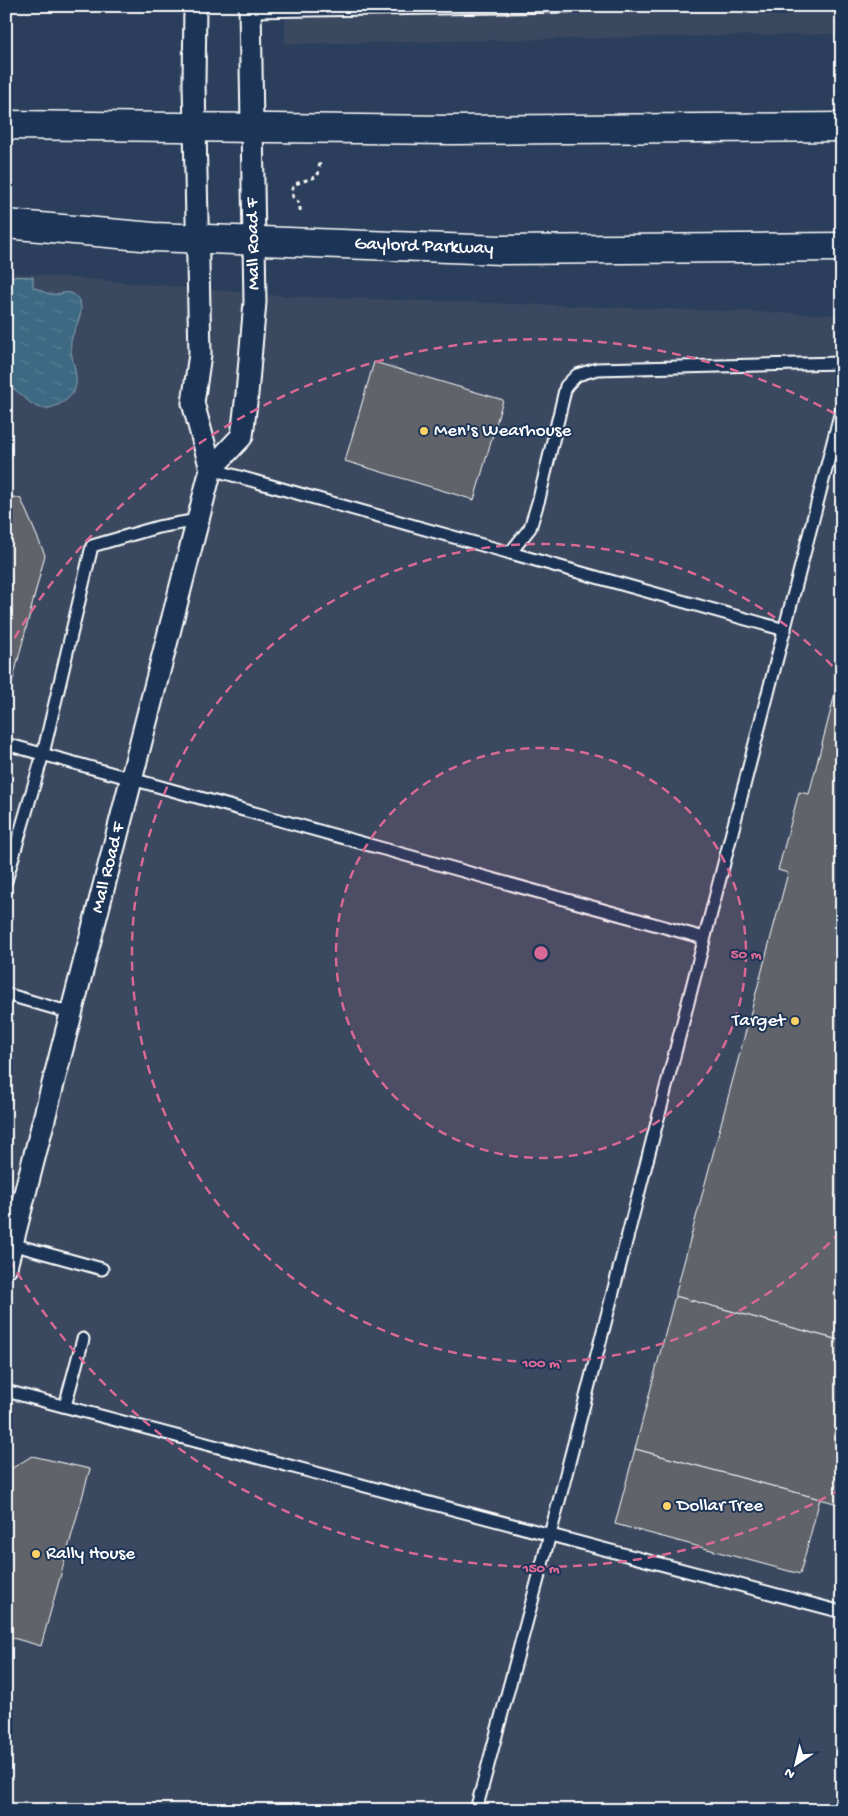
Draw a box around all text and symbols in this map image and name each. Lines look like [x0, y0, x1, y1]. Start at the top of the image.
street label: Mall Road F [242, 196, 266, 290]
street label: Gaylord Parkway [354, 233, 495, 261]
place label: Men's Wearhouse [434, 420, 572, 443]
marker: Men's Wearhouse [418, 425, 430, 437]
street label: Mall Road F [87, 819, 132, 916]
centre of rings [532, 944, 550, 962]
text: 50 m [731, 946, 762, 964]
place label: Target [731, 1010, 787, 1033]
marker: Target [789, 1015, 801, 1027]
text: 100 m [521, 1355, 560, 1373]
place label: Dollar Tree [675, 1495, 763, 1518]
marker: Dollar Tree [661, 1500, 673, 1512]
place label: Rally House [46, 1543, 135, 1566]
marker: Rally House [30, 1548, 42, 1560]
text: 150 m [522, 1560, 560, 1578]
north arrow [770, 1738, 820, 1788]
text: N [781, 1763, 799, 1782]

